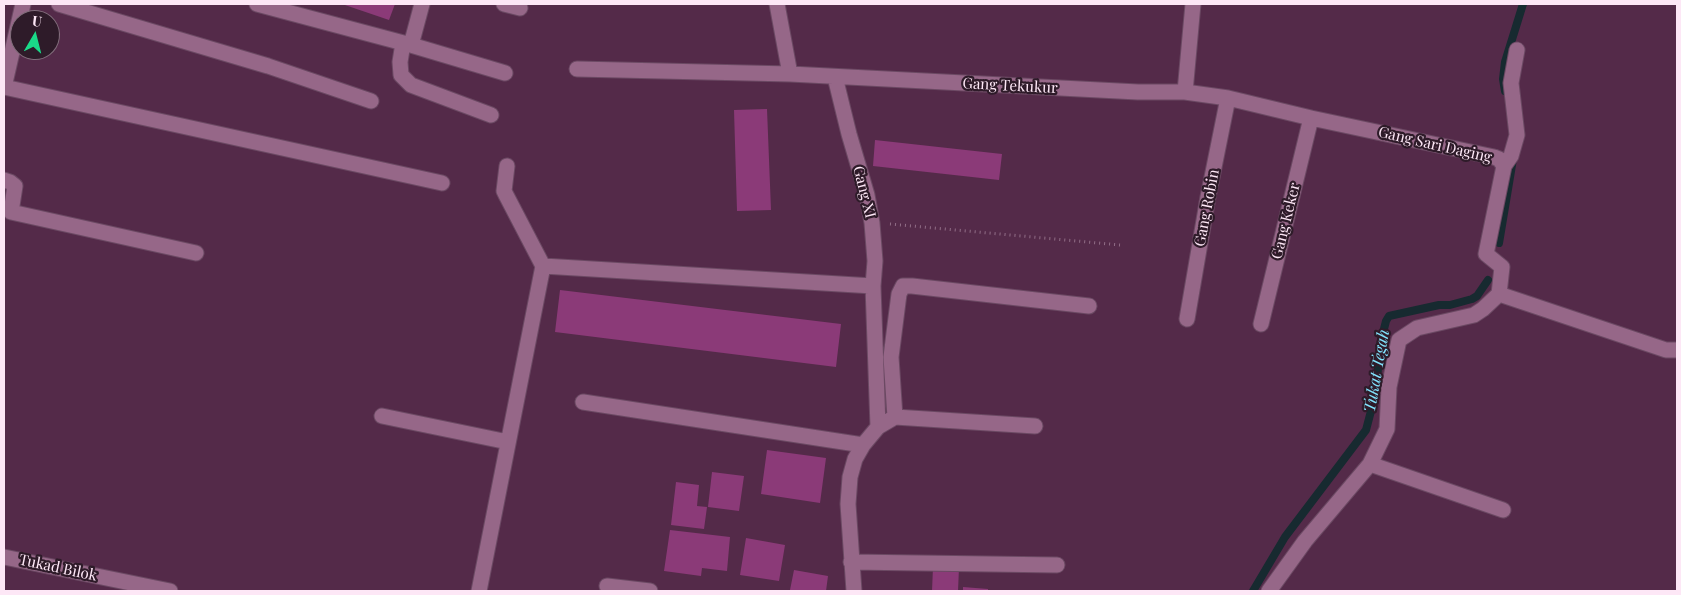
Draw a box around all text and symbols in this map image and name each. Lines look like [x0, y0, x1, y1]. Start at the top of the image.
north arrow [10, 10, 60, 60]
text: U [31, 11, 43, 31]
street label: Gang Tekukur [962, 75, 1058, 97]
street label: Gang Sari Daging [1376, 123, 1494, 167]
street label: Gang XI [849, 164, 879, 220]
street label: Gang Robin [1191, 168, 1223, 248]
street label: Gang Keker [1268, 181, 1304, 261]
water label: Tukat Tegah [1360, 328, 1394, 414]
street label: Tukad Bilok [17, 551, 99, 585]

